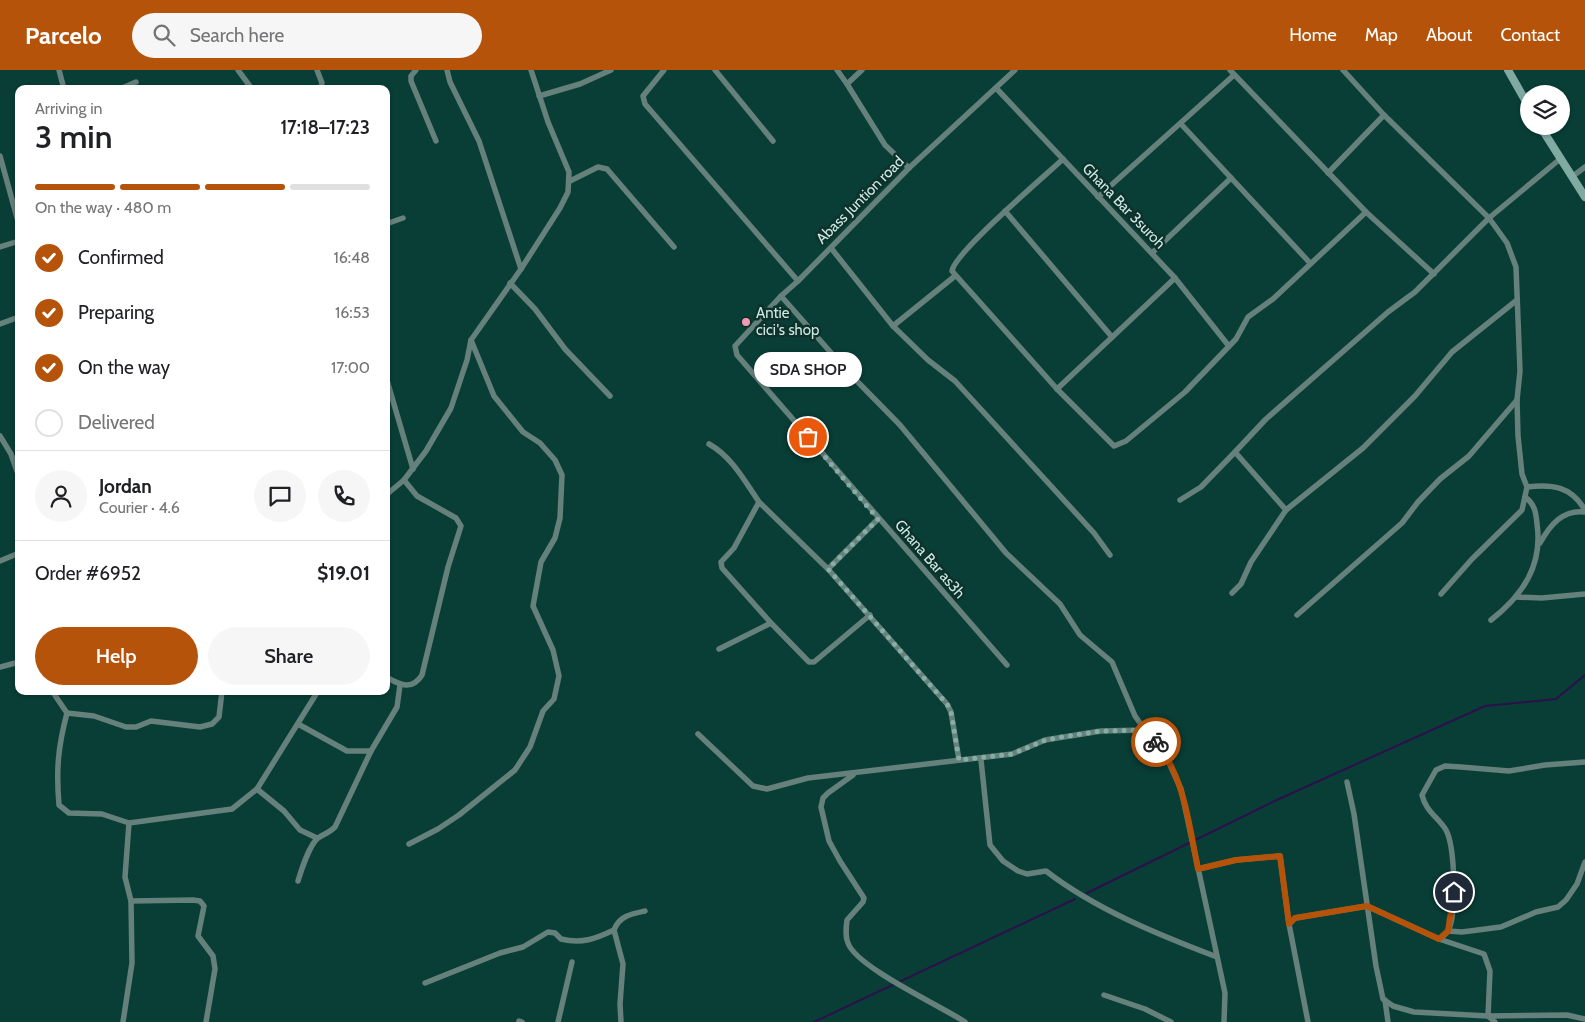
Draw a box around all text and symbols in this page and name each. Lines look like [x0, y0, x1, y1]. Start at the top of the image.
search box [132, 13, 482, 58]
text: Parcelo [25, 21, 102, 50]
icon: search [150, 21, 178, 49]
text: Search here [190, 24, 284, 47]
text: Home [1289, 24, 1337, 46]
text: Map [1365, 24, 1398, 46]
text: About [1426, 24, 1472, 46]
text: Contact [1500, 24, 1560, 46]
map controls [1520, 85, 1570, 135]
button: layers [1520, 85, 1570, 135]
text: Arriving in [35, 99, 102, 118]
text: 17:18–17:23 [280, 116, 370, 139]
text: 3 min [35, 117, 112, 156]
street label: Abass Juntion road [812, 152, 908, 248]
street label: Ghana Bar 3suroh [1079, 160, 1169, 252]
text: On the way · 480 m [35, 198, 171, 217]
icon: check [35, 244, 63, 272]
text: Confirmed [78, 246, 164, 269]
text: 16:48 [333, 248, 370, 267]
icon: check [35, 299, 63, 327]
text: Preparing [78, 301, 154, 324]
text: 16:53 [335, 303, 370, 322]
place label: Antie cici's shop [756, 304, 819, 339]
marker: Antie cici's shop [740, 316, 752, 328]
callout: SDA SHOP [754, 352, 862, 387]
icon: check [35, 354, 63, 382]
text: On the way [78, 356, 170, 379]
text: 17:00 [331, 358, 370, 377]
text: SDA SHOP [770, 360, 846, 379]
text: Delivered [78, 411, 155, 434]
pin [787, 416, 829, 458]
icon: bag [794, 423, 822, 451]
button: person [35, 470, 87, 522]
button: chat [254, 470, 306, 522]
button: phone [318, 470, 370, 522]
text: Jordan [99, 475, 152, 498]
text: Courier · 4.6 [99, 498, 180, 517]
street label: Ghana Bar as3h [891, 516, 969, 602]
text: Order #6952 [35, 562, 141, 585]
text: $19.01 [317, 562, 370, 585]
button: Help [35, 627, 198, 685]
button: Share [208, 627, 370, 685]
courier [1131, 717, 1181, 767]
icon: bike [1142, 728, 1170, 756]
pin [1433, 871, 1475, 913]
icon: home [1440, 878, 1468, 906]

